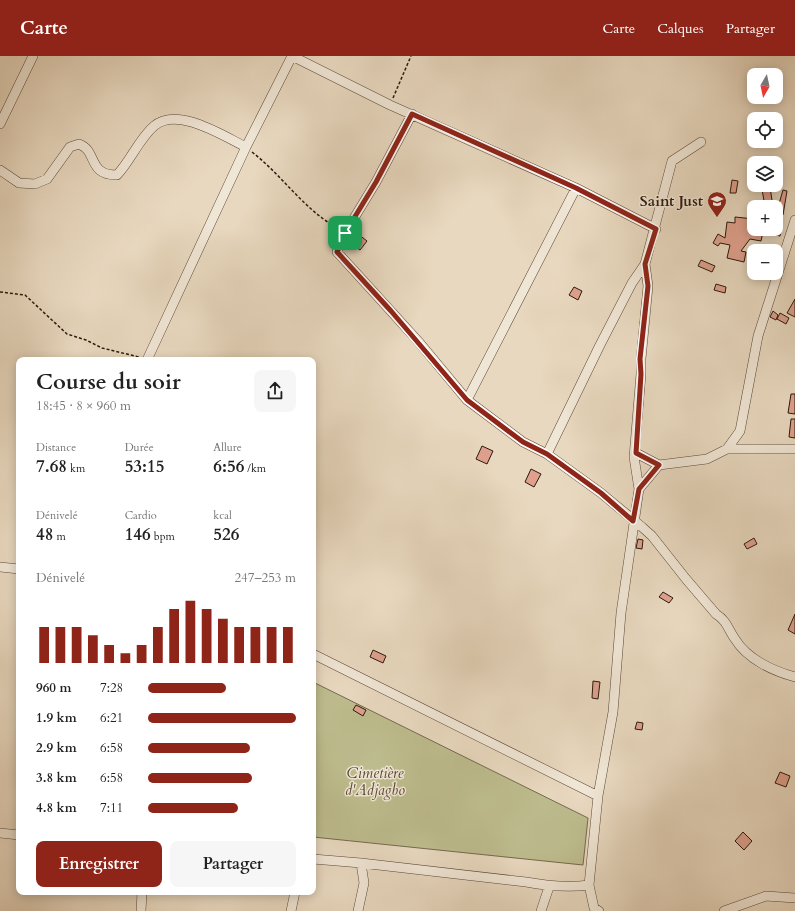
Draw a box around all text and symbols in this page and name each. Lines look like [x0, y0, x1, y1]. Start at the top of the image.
text: Carte [20, 15, 68, 41]
text: Carte [603, 19, 635, 38]
text: Calques [657, 19, 704, 38]
text: Partager [726, 19, 775, 38]
north arrow [747, 68, 783, 104]
map controls [747, 68, 783, 280]
button: locate [747, 112, 783, 148]
button: layers [747, 156, 783, 192]
school or university icon: Saint Just [706, 190, 728, 218]
place label: Saint Just [640, 191, 704, 211]
button: + [747, 200, 783, 236]
pin [328, 216, 362, 250]
icon: arrive [334, 222, 356, 244]
button: − [747, 244, 783, 280]
text: Course du soir [36, 367, 181, 397]
button: share [254, 370, 296, 412]
text: 18:45 · 8 × 960 m [36, 397, 131, 415]
text: Distance [36, 440, 76, 455]
text: Durée [125, 440, 154, 455]
text: Allure [213, 440, 242, 455]
text: 7.68 [36, 455, 67, 478]
text: 53:15 [125, 455, 164, 478]
text: 6:56 [213, 455, 244, 478]
text: km [67, 461, 85, 476]
text: /km [244, 461, 266, 476]
text: Dénivelé [36, 508, 78, 523]
text: Cardio [125, 508, 157, 523]
text: kcal [213, 508, 232, 523]
text: 48 [36, 523, 53, 546]
text: 146 [125, 523, 151, 546]
text: 526 [213, 523, 239, 546]
text: m [53, 529, 66, 544]
text: bpm [151, 529, 175, 544]
text: Dénivelé [36, 569, 85, 587]
text: 247–253 m [234, 569, 296, 587]
text: 960 m [36, 679, 71, 697]
text: 7:28 [100, 679, 123, 697]
text: 1.9 km [36, 709, 77, 727]
text: 6:21 [100, 709, 123, 727]
text: 2.9 km [36, 739, 77, 757]
text: 6:58 [100, 739, 123, 757]
park label: Cimetière d'Adjagbo [345, 763, 405, 800]
text: 3.8 km [36, 769, 77, 787]
text: 6:58 [100, 769, 123, 787]
text: 4.8 km [36, 799, 77, 817]
text: 7:11 [100, 799, 123, 817]
button: Enregistrer [36, 841, 162, 887]
button: Partager [170, 841, 296, 887]

